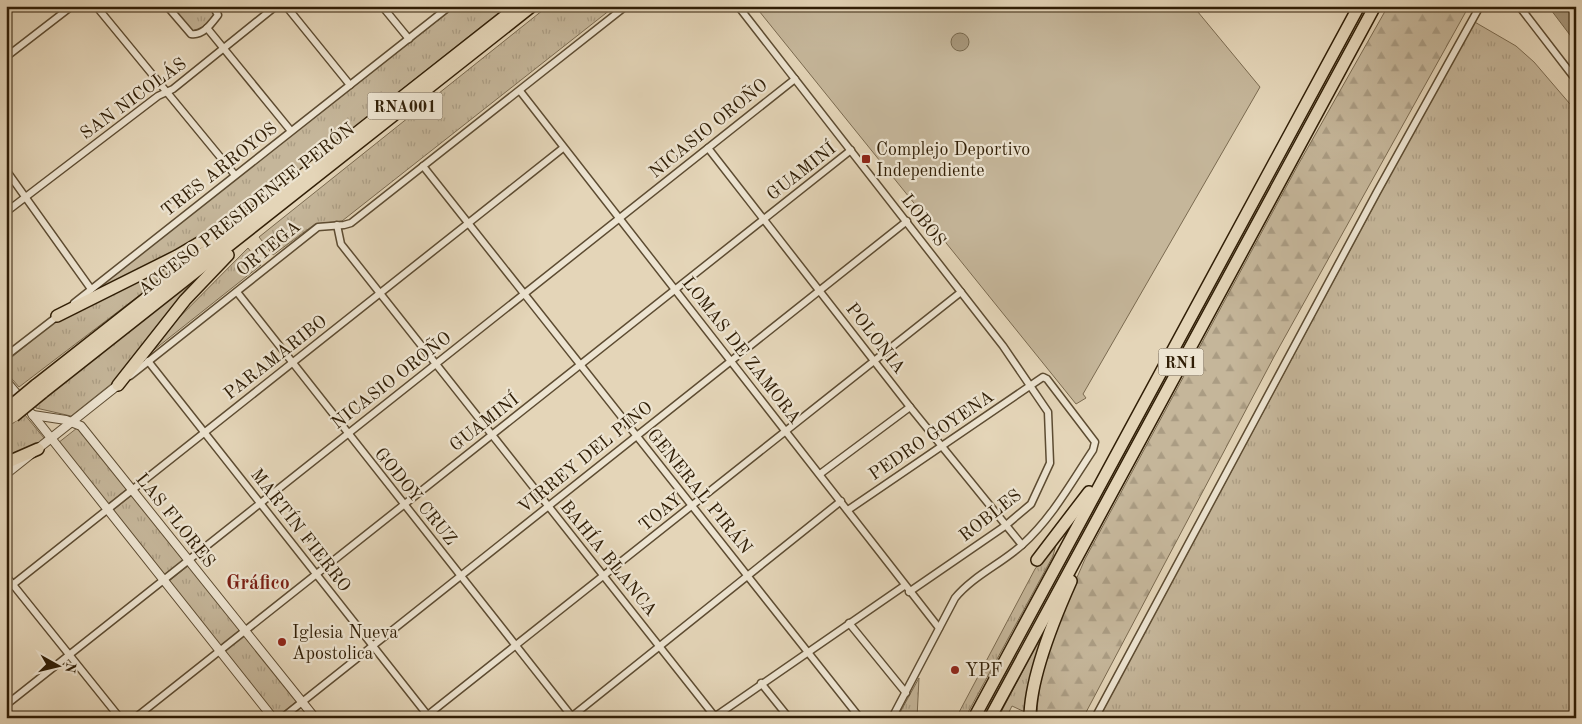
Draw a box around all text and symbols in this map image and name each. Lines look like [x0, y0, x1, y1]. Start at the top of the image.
street label: SAN NICOLÁS [75, 51, 190, 143]
street label: NICASIO OROÑO [643, 72, 771, 182]
road number: RNA001 [368, 92, 442, 120]
street label: ACCESO PRESIDENTE PERÓN [132, 116, 358, 300]
street label: TRES ARROYOS [158, 119, 281, 220]
street label: GUAMINÍ [761, 136, 840, 204]
place label: Complejo Deportivo Independiente [876, 141, 1030, 180]
marker: Complejo Deportivo Independiente [860, 153, 872, 165]
street label: LOBOS [897, 191, 949, 250]
street label: ORTEGA [233, 217, 304, 280]
street label: LOMAS DE ZAMORA [678, 274, 804, 428]
street label: POLONIA [842, 300, 908, 378]
street label: PARAMARIBO [221, 312, 330, 403]
street label: NICASIO OROÑO [325, 325, 455, 433]
road number: RN1 [1158, 348, 1204, 376]
street label: GUAMINÍ [444, 387, 523, 455]
street label: PEDRO GOYENA [866, 387, 997, 484]
street label: VIRREY DEL PINO [515, 398, 656, 517]
street label: GENERAL PIRÁN [643, 423, 758, 558]
street label: GODOY CRUZ [371, 445, 460, 549]
street label: MARTÍN FIERRO [247, 463, 357, 596]
street label: LAS FLORES [132, 470, 219, 571]
street label: ROBLES [956, 486, 1025, 546]
street label: TOAY [636, 490, 685, 535]
street label: BAHÍA BLANCA [556, 495, 663, 620]
district label: Gráfico [226, 574, 290, 594]
place label: Iglesia Nueva Apostolica [292, 624, 398, 663]
marker: Iglesia Nueva Apostolica [276, 636, 288, 648]
north arrow [32, 642, 82, 692]
text: N [62, 661, 78, 674]
place label: YPF [965, 662, 1003, 680]
marker: YPF [949, 664, 961, 676]

